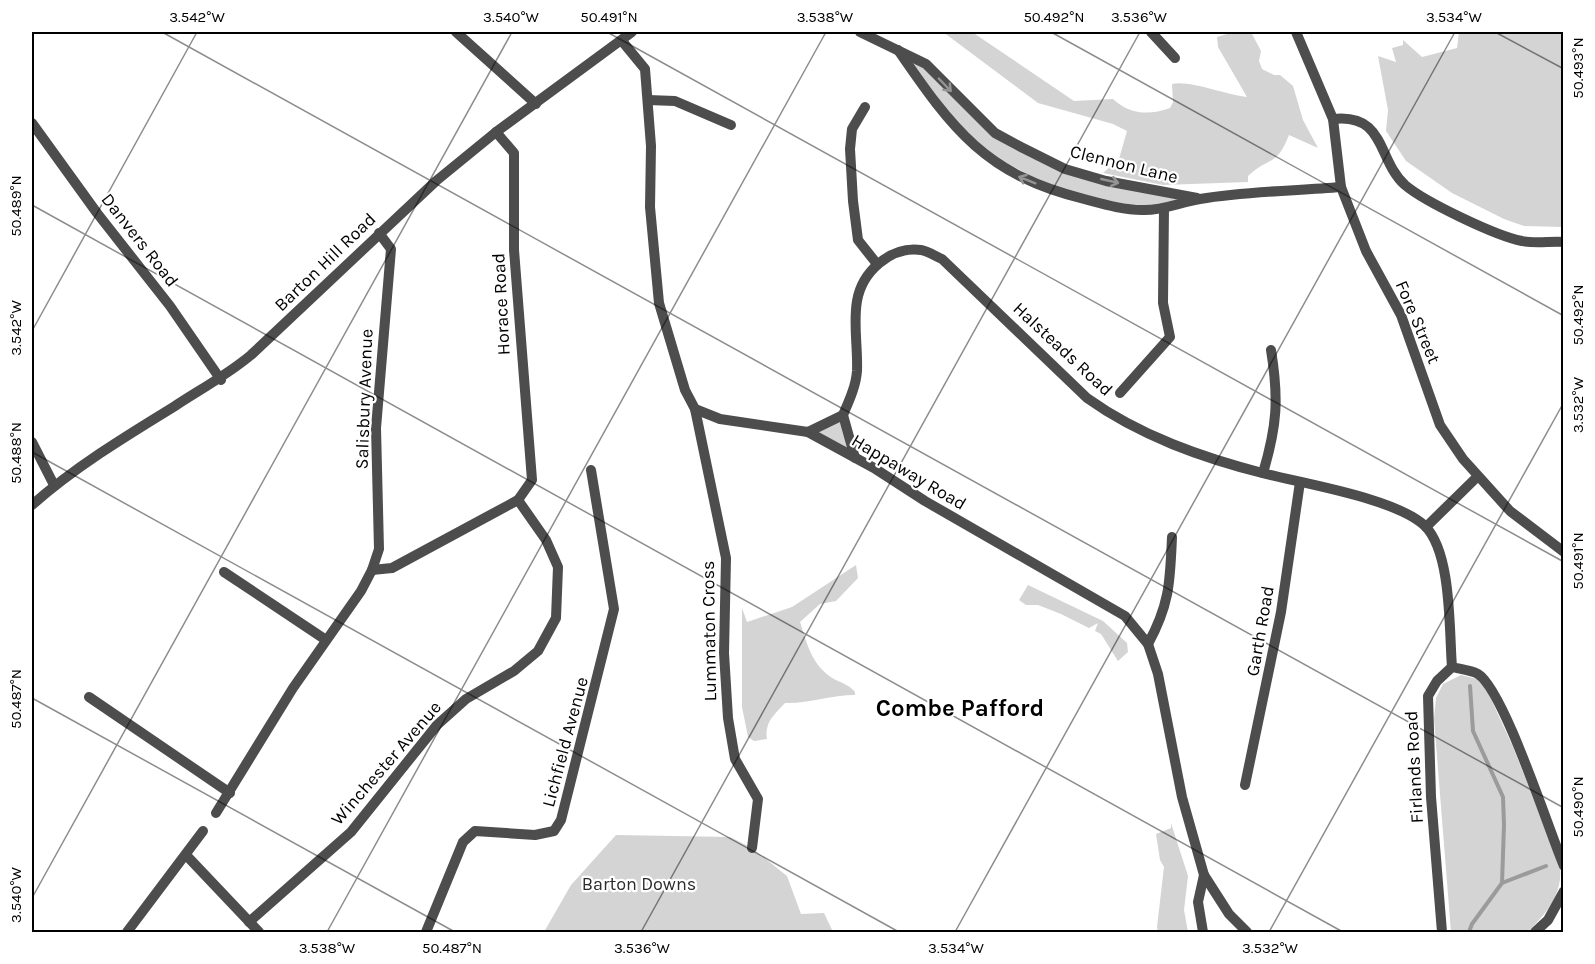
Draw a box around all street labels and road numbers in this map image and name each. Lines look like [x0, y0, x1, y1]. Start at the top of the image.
street label: Clennon Lane [1068, 140, 1180, 188]
street label: Danvers Road [97, 189, 183, 291]
street label: Barton Hill Road [270, 208, 380, 316]
street label: Horace Road [487, 252, 515, 356]
street label: Fore Street [1391, 277, 1445, 367]
street label: Halsteads Road [1009, 297, 1117, 401]
street label: Salisbury Avenue [351, 328, 377, 470]
street label: Happaway Road [848, 429, 970, 515]
street label: Lummaton Cross [697, 560, 721, 702]
street label: Garth Road [1241, 584, 1279, 678]
street label: Lichfield Avenue [537, 674, 593, 810]
street label: Winchester Avenue [326, 696, 446, 830]
street label: Firlands Road [1400, 710, 1428, 824]

